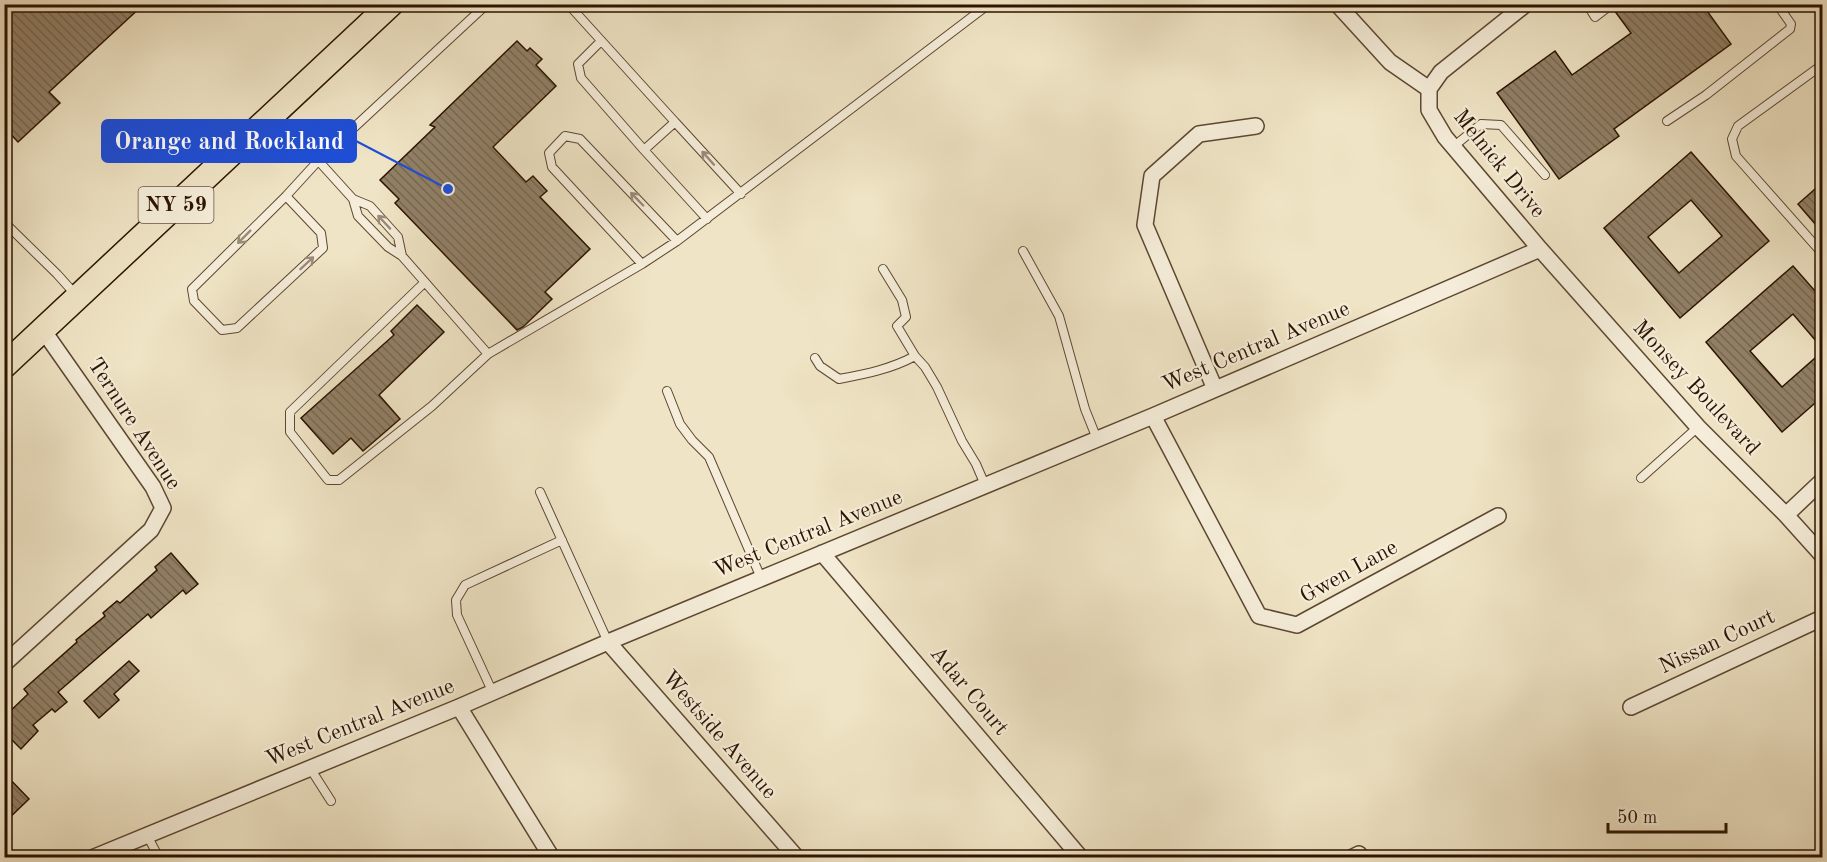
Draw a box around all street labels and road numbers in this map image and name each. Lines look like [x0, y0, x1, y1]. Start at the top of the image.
street label: Melnick Drive [1449, 106, 1549, 222]
road number: NY 59 [138, 187, 213, 223]
street label: West Central Avenue [1159, 298, 1353, 396]
street label: Monsey Boulevard [1628, 317, 1764, 459]
street label: Ternure Avenue [83, 354, 185, 494]
street label: West Central Avenue [711, 486, 905, 582]
street label: Gwen Lane [1297, 536, 1401, 608]
street label: Nissan Court [1656, 606, 1778, 678]
street label: Adar Court [926, 642, 1012, 740]
street label: Westside Avenue [658, 667, 780, 803]
street label: West Central Avenue [263, 675, 457, 771]

